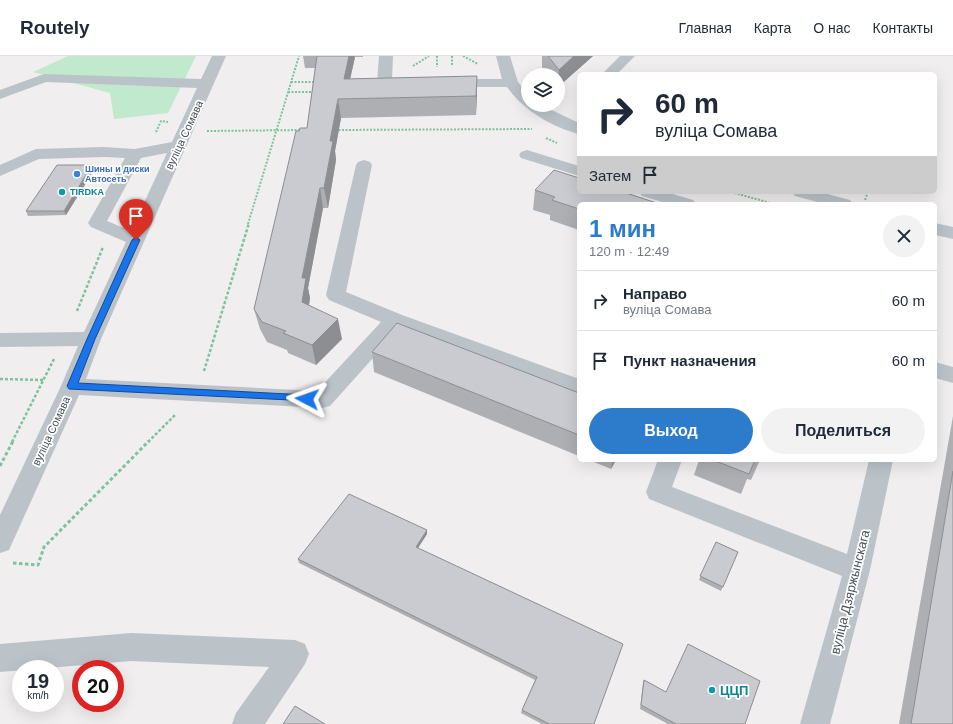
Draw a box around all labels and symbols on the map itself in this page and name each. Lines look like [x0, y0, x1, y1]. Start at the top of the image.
street label: вуліца Сомава [163, 98, 206, 171]
place label: Шины и диски Автосеть [85, 164, 150, 184]
marker: Шины и диски Автосеть [72, 169, 82, 179]
marker: TIRDKA [57, 187, 67, 197]
place label: TIRDKA [70, 187, 104, 197]
pin [119, 199, 153, 240]
position arrow [286, 378, 328, 420]
street label: вуліца Сомава [30, 394, 73, 467]
street label: вуліца Дзяржынскага [827, 528, 873, 656]
speed limit sign: 20 [72, 660, 124, 712]
place label: ЦЦП [720, 683, 748, 698]
marker: ЦЦП [707, 685, 717, 695]

